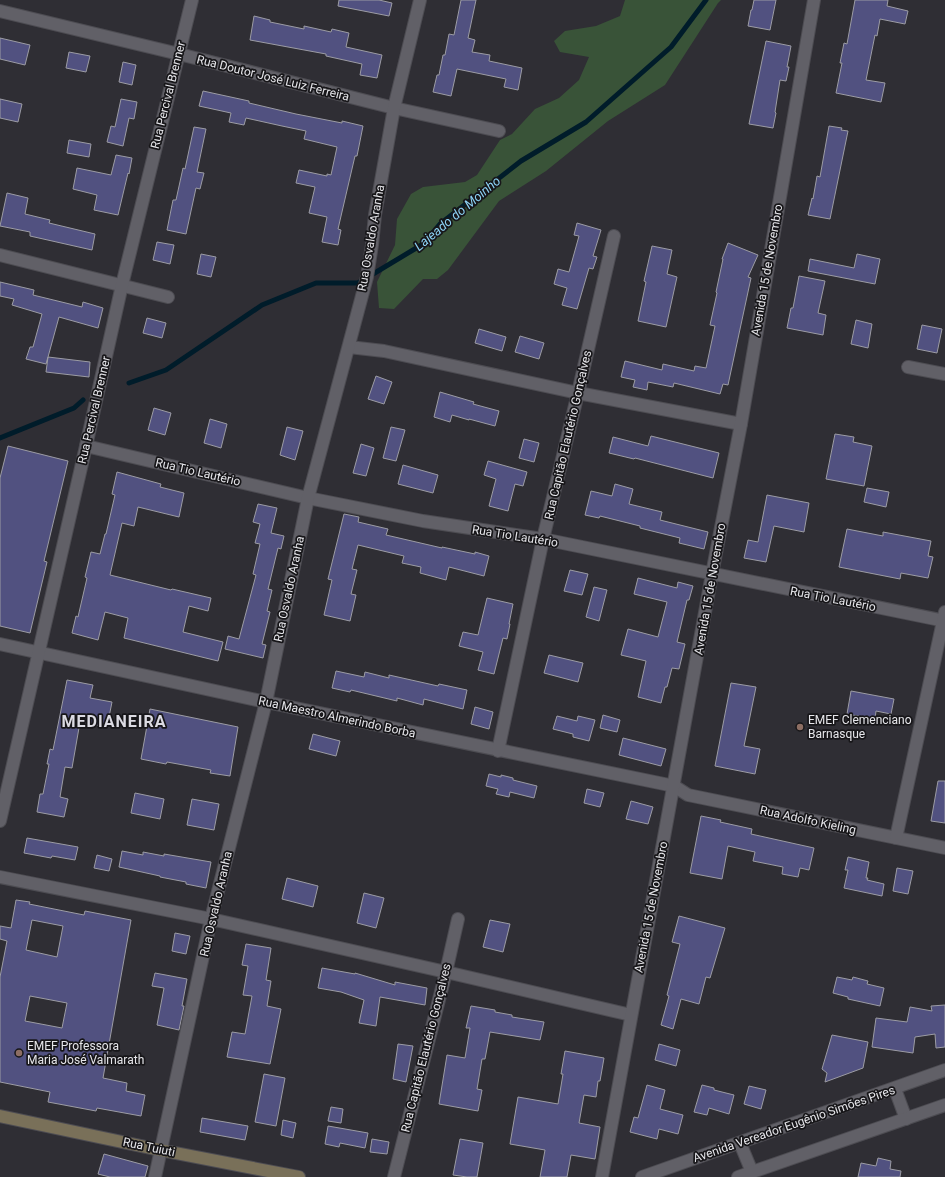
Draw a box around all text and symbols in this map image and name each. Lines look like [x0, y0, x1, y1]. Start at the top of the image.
street label: Rua Percival Brenner [148, 40, 188, 150]
street label: Rua Doutor José Luiz Ferreira [195, 52, 351, 104]
water label: Lajeado do Moinho [411, 173, 503, 254]
street label: Rua Osvaldo Aranha [355, 184, 387, 292]
street label: Avenida 15 de Novembro [749, 203, 786, 337]
street label: Rua Capitão Elautério Gonçalves [542, 349, 594, 521]
street label: Rua Percival Brenner [75, 355, 113, 465]
street label: Rua Tio Lautério [154, 455, 242, 489]
street label: Rua Tio Lautério [471, 522, 559, 550]
street label: Avenida 15 de Novembro [692, 522, 729, 656]
street label: Rua Osvaldo Aranha [271, 535, 307, 643]
street label: Rua Tio Lautério [789, 584, 877, 614]
street label: Rua Maestro Almerindo Borba [257, 693, 417, 741]
district label: MEDIANEIRA [62, 712, 166, 731]
place label: EMEF Clemenciano Barnasque [808, 713, 912, 741]
marker: EMEF Clemenciano Barnasque [795, 722, 805, 732]
street label: Rua Adolfo Kieling [759, 803, 857, 837]
street label: Avenida 15 de Novembro [631, 840, 671, 974]
street label: Rua Osvaldo Aranha [197, 850, 235, 958]
street label: Rua Capitão Elautério Gonçalves [398, 962, 454, 1134]
place label: EMEF Professora Maria José Valmarath [27, 1039, 144, 1067]
marker: EMEF Professora Maria José Valmarath [14, 1048, 24, 1058]
street label: Avenida Vereador Eugênio Simões Pires [691, 1083, 897, 1165]
street label: Rua Tuiuti [122, 1135, 176, 1159]

